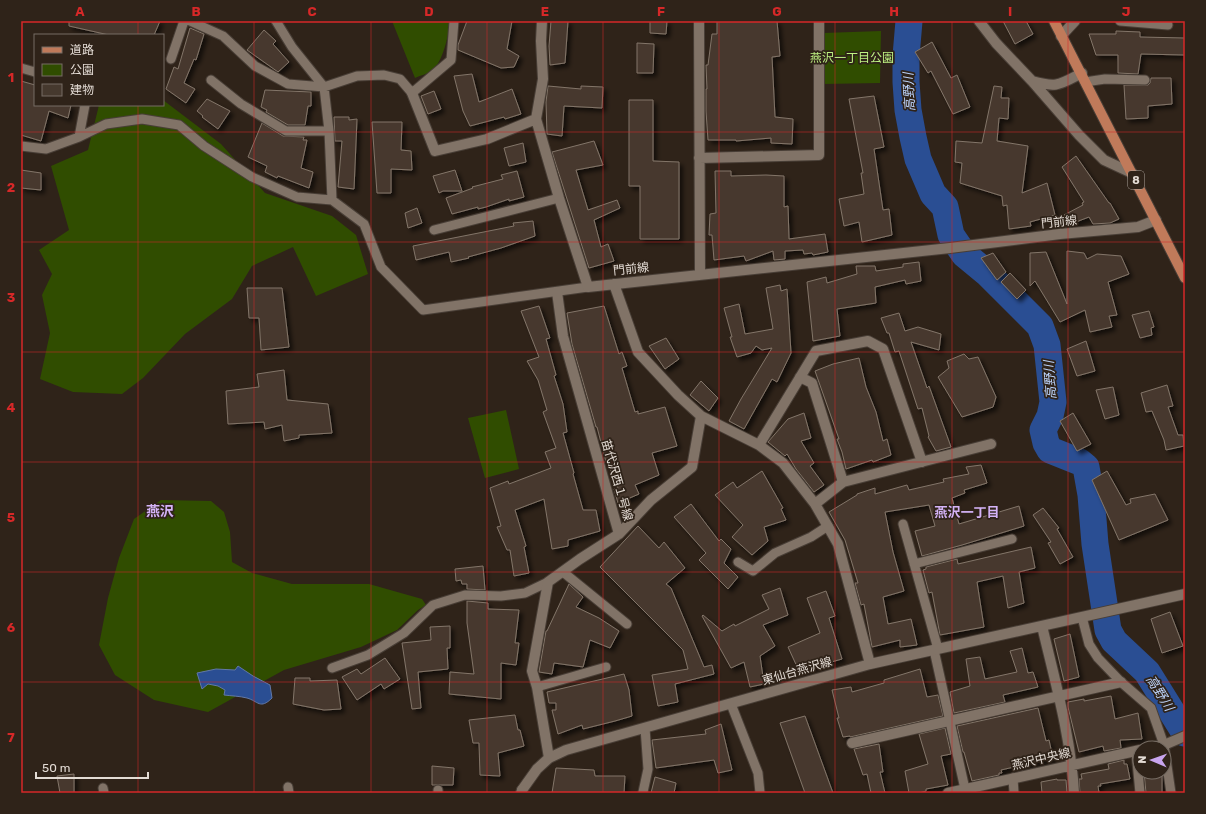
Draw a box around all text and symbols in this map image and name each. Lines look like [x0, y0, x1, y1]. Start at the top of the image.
text: A [75, 4, 85, 19]
text: B [191, 4, 201, 19]
text: C [307, 4, 317, 19]
text: D [424, 4, 434, 19]
text: E [541, 4, 549, 19]
text: F [657, 4, 665, 19]
text: G [772, 4, 782, 19]
text: H [889, 4, 899, 19]
text: I [1008, 4, 1012, 19]
text: J [1122, 4, 1130, 19]
legend [34, 34, 164, 106]
text: 道路 [70, 43, 94, 57]
park label: 燕沢一丁目公園 [810, 51, 894, 65]
text: 公園 [70, 63, 94, 77]
text: 1 [8, 70, 14, 85]
water label: 高野川 [900, 70, 918, 112]
text: 建物 [70, 83, 94, 97]
road number: 8 [1128, 171, 1144, 189]
text: 2 [7, 180, 15, 195]
street label: 門前線 [1040, 213, 1078, 231]
street label: 門前線 [612, 260, 650, 278]
text: 3 [7, 290, 16, 305]
water label: 高野川 [1041, 358, 1059, 400]
text: 4 [7, 400, 16, 415]
street label: 苗代沢西１号線 [599, 438, 635, 522]
district label: 燕沢 [146, 503, 174, 520]
district label: 燕沢一丁目 [934, 505, 1000, 520]
text: 5 [7, 510, 15, 525]
text: 6 [7, 620, 16, 635]
street label: 東仙台燕沢線 [760, 654, 834, 688]
water label: 高野川 [1143, 672, 1178, 715]
text: 7 [7, 730, 15, 745]
north arrow [1132, 740, 1172, 780]
street label: 燕沢中央線 [1010, 745, 1072, 773]
scale bar [36, 754, 148, 780]
text: N [1136, 755, 1149, 764]
text: 50 m [42, 761, 70, 775]

